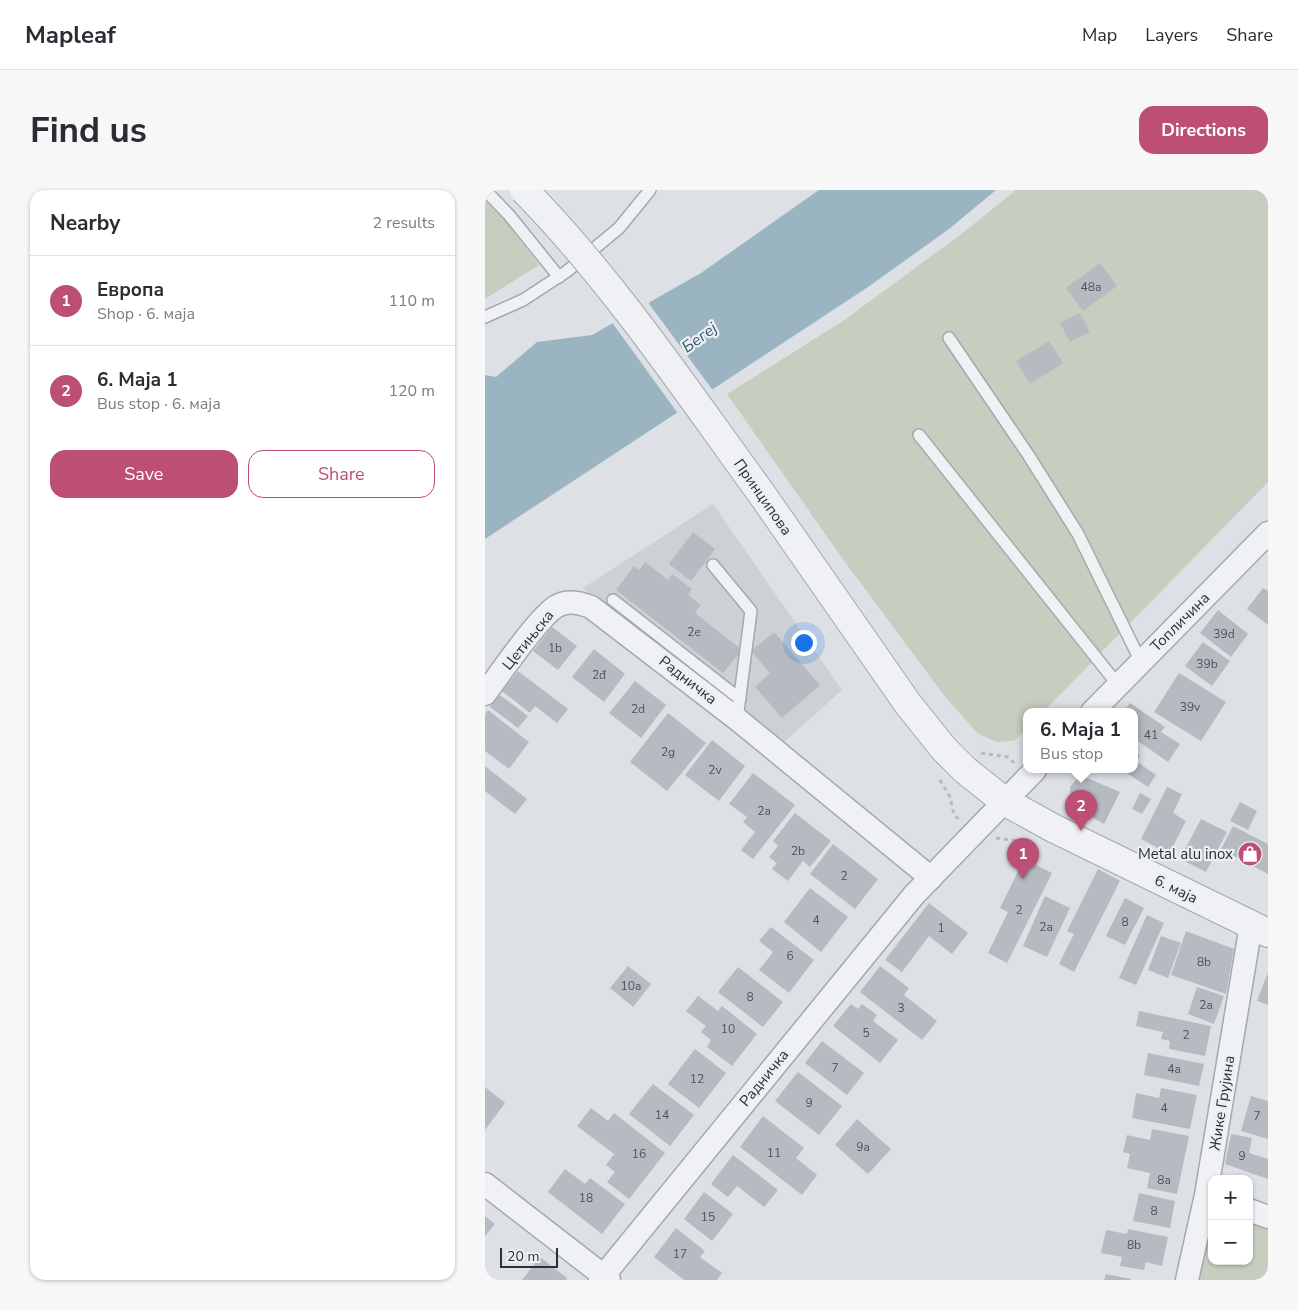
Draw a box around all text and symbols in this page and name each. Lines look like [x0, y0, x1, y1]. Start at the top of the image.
text: Mapleaf [25, 19, 116, 51]
text: Map [1082, 23, 1117, 47]
text: Layers [1145, 23, 1198, 47]
text: Share [1226, 23, 1273, 47]
button: Directions [1139, 106, 1268, 154]
text: Find us [30, 107, 147, 154]
text: Nearby [50, 209, 120, 237]
text: 2 results [373, 212, 435, 234]
text: Европа [97, 277, 164, 303]
house number: 48a [1081, 279, 1101, 295]
text: 1 [61, 290, 71, 312]
text: 110 m [388, 290, 435, 312]
text: Shop · 6. маја [97, 303, 195, 325]
water label: Бегеј [677, 317, 722, 358]
text: 6. Маја 1 [97, 367, 178, 393]
text: 2 [61, 380, 71, 402]
text: 120 m [388, 380, 435, 402]
text: Bus stop · 6. маја [97, 393, 221, 415]
button: Save [50, 450, 238, 498]
button: Share [248, 450, 435, 498]
street label: Принципова [729, 455, 797, 539]
street label: Топличина [1146, 588, 1214, 656]
street label: Цетињска [498, 606, 558, 674]
house number: 2e [687, 624, 701, 640]
house number: 39d [1213, 626, 1235, 642]
your location [791, 630, 817, 656]
house number: 1b [548, 640, 562, 656]
street label: Радничка [655, 651, 721, 709]
house number: 39b [1196, 656, 1218, 672]
house number: 2đ [592, 667, 607, 683]
house number: 39v [1180, 699, 1201, 715]
house number: 2d [631, 701, 645, 717]
popup [1023, 708, 1138, 773]
text: 6. Маја 1 [1040, 717, 1121, 743]
house number: 41 [1144, 727, 1158, 743]
text: Bus stop [1040, 743, 1103, 765]
house number: 2g [661, 744, 675, 760]
house number: 2v [708, 762, 723, 778]
pin: 2 [1065, 790, 1097, 831]
house number: 2a [757, 803, 771, 819]
pin: 1 [1007, 838, 1039, 879]
shop icon: Metal alu inox [1237, 841, 1263, 867]
house number: 2b [791, 843, 805, 859]
place label: Metal alu inox [1138, 844, 1233, 864]
house number: 2 [840, 868, 848, 884]
street label: 6. маја [1151, 870, 1201, 908]
house number: 2 [1015, 902, 1023, 918]
house number: 4 [812, 912, 820, 928]
house number: 8 [1121, 914, 1129, 930]
house number: 2a [1039, 919, 1053, 935]
house number: 1 [937, 920, 945, 936]
house number: 6 [786, 948, 794, 964]
house number: 8b [1197, 954, 1211, 970]
house number: 10a [621, 978, 641, 994]
house number: 8 [746, 989, 754, 1005]
house number: 2a [1199, 997, 1213, 1013]
house number: 3 [897, 1000, 905, 1016]
house number: 10 [721, 1021, 735, 1037]
house number: 5 [862, 1025, 870, 1041]
house number: 2 [1182, 1027, 1190, 1043]
street label: Радничка [735, 1045, 793, 1111]
street label: Жике Грујина [1205, 1054, 1239, 1152]
house number: 7 [831, 1060, 839, 1076]
house number: 4a [1167, 1061, 1181, 1077]
house number: 12 [690, 1071, 704, 1087]
house number: 9 [805, 1095, 813, 1111]
house number: 4 [1160, 1100, 1168, 1116]
house number: 14 [655, 1107, 669, 1123]
house number: 7 [1253, 1108, 1261, 1124]
house number: 9a [856, 1139, 870, 1155]
house number: 11 [767, 1145, 781, 1161]
house number: 16 [632, 1146, 646, 1162]
house number: 9 [1238, 1148, 1246, 1164]
house number: 8a [1157, 1172, 1171, 1188]
map controls [1208, 1175, 1253, 1265]
button: + [1208, 1175, 1253, 1220]
house number: 18 [579, 1190, 593, 1206]
house number: 8 [1150, 1203, 1158, 1219]
house number: 15 [701, 1209, 715, 1225]
button: − [1208, 1220, 1253, 1265]
house number: 8b [1127, 1237, 1141, 1253]
scale bar [500, 1245, 557, 1268]
house number: 17 [673, 1246, 687, 1262]
text: 20 m [507, 1247, 539, 1266]

